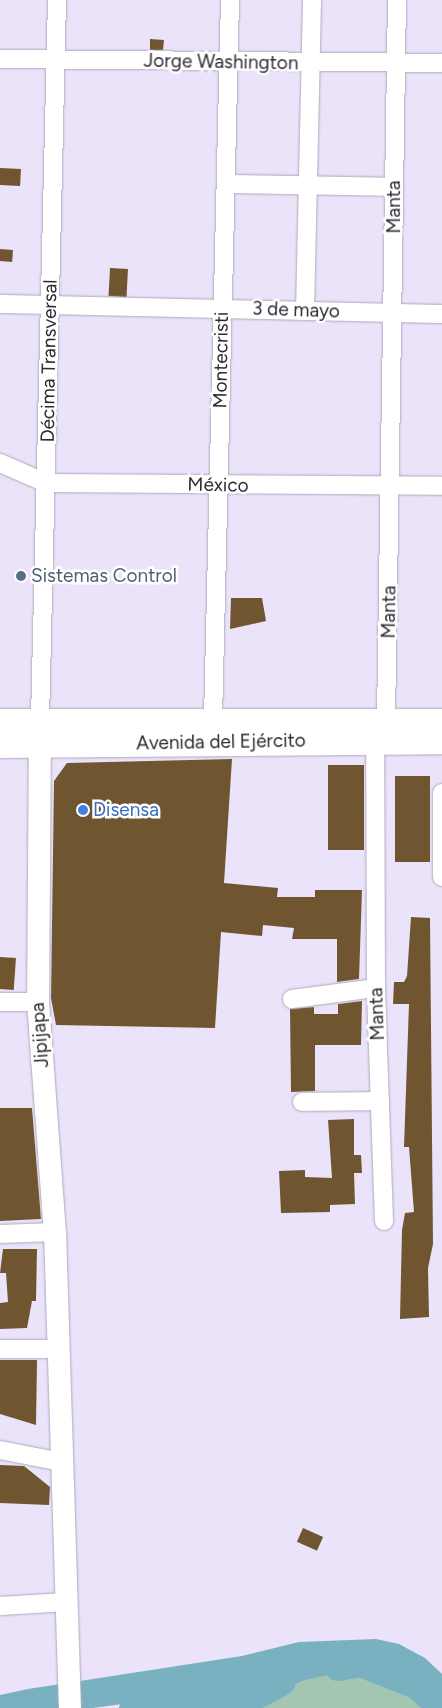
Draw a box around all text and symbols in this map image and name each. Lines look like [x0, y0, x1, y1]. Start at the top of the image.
street label: Jorge Washington [143, 49, 299, 75]
street label: Manta [383, 180, 405, 234]
street label: Décima Transversal [36, 279, 62, 443]
street label: 3 de mayo [252, 297, 340, 323]
street label: Montecristi [209, 311, 233, 409]
street label: México [187, 473, 249, 497]
place label: Sistemas Control [31, 565, 177, 587]
marker: Sistemas Control [15, 570, 27, 582]
street label: Manta [377, 585, 401, 639]
street label: Avenida del Ejército [136, 729, 306, 755]
place label: Disensa [93, 799, 159, 821]
marker: Disensa [77, 804, 89, 816]
street label: Manta [365, 987, 389, 1041]
street label: Jipijapa [26, 1002, 54, 1068]

